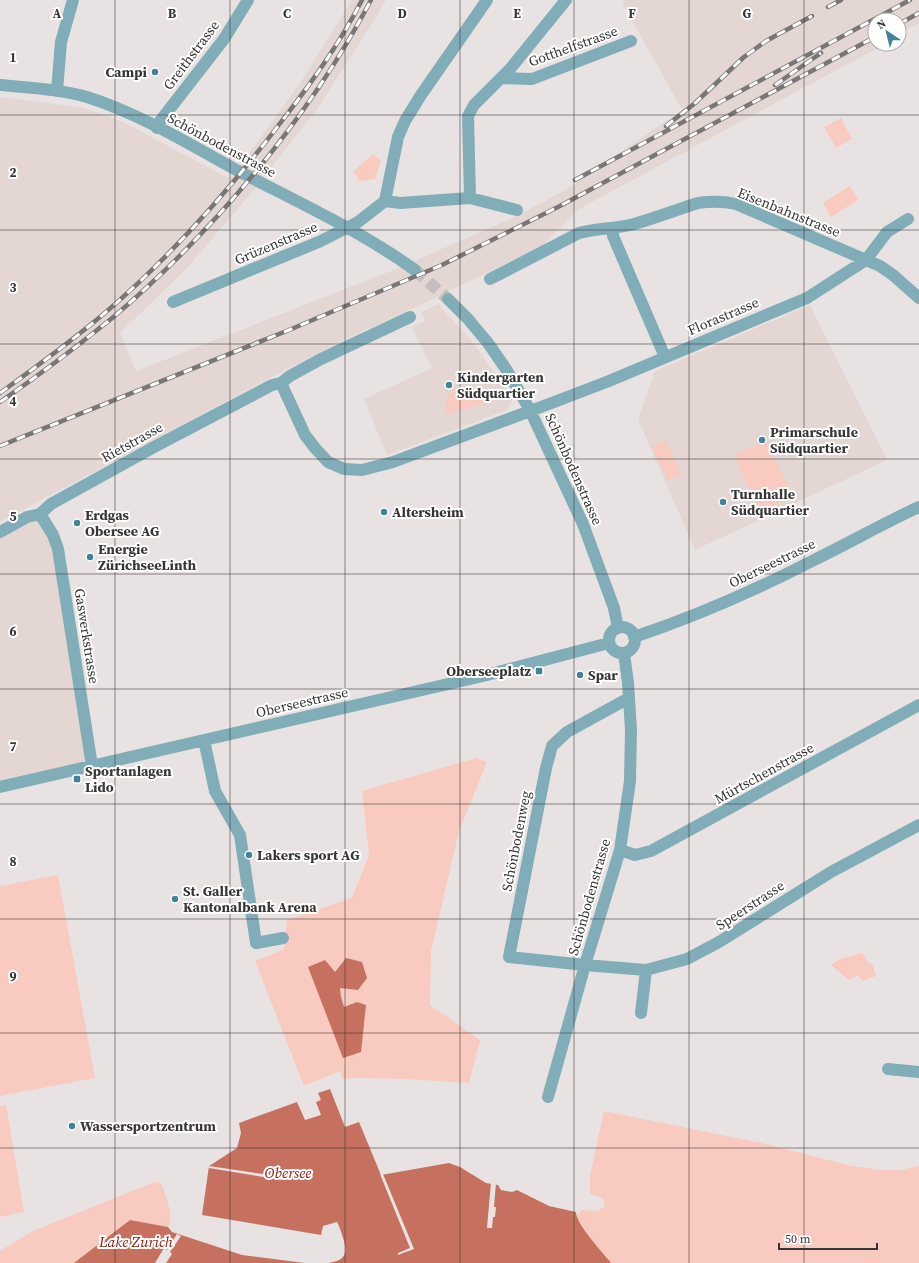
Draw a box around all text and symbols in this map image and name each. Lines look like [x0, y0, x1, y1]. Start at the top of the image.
text: A [53, 5, 62, 22]
text: B [168, 5, 177, 22]
text: C [283, 5, 291, 22]
text: D [397, 5, 407, 22]
text: E [513, 5, 521, 22]
text: F [628, 5, 636, 22]
text: G [743, 5, 752, 22]
north arrow [867, 12, 907, 52]
street label: Greithstrasse [158, 16, 224, 94]
text: N [874, 16, 889, 33]
street label: Gotthelfstrasse [526, 21, 620, 71]
text: 1 [9, 49, 17, 66]
place label: Campi [105, 62, 148, 82]
marker: Campi [150, 67, 160, 77]
street label: Schönbodenstrasse [164, 108, 280, 182]
text: 2 [9, 164, 17, 181]
street label: Eisenbahnstrasse [735, 182, 843, 242]
street label: Grüzenstrasse [231, 217, 321, 269]
text: 3 [9, 279, 17, 296]
street label: Florastrasse [684, 292, 762, 340]
place label: Kindergarten Südquartier [457, 367, 544, 403]
marker: Kindergarten Südquartier [444, 380, 454, 390]
text: 4 [9, 393, 17, 410]
street label: Schönbodenstrasse [540, 410, 608, 528]
street label: Rietstrasse [98, 417, 166, 467]
place label: Primarschule Südquartier [770, 422, 858, 458]
marker: Primarschule Südquartier [757, 435, 767, 445]
place label: Turnhalle Südquartier [731, 484, 810, 520]
marker: Turnhalle Südquartier [718, 497, 728, 507]
place label: Altersheim [392, 502, 464, 522]
place label: Erdgas Obersee AG [85, 505, 160, 541]
marker: Altersheim [379, 507, 389, 517]
text: 5 [9, 508, 17, 525]
marker: Erdgas Obersee AG [72, 518, 82, 528]
street label: Oberseestrasse [725, 533, 819, 593]
place label: Energie ZürichseeLinth [98, 539, 196, 575]
marker: Energie ZürichseeLinth [85, 552, 95, 562]
street label: Gaswerkstrasse [70, 587, 104, 685]
text: 6 [9, 623, 17, 640]
place label: Oberseeplatz [446, 661, 531, 681]
place label: Spar [588, 665, 618, 685]
marker: Oberseeplatz [534, 666, 544, 676]
marker: Spar [575, 670, 585, 680]
street label: Oberseestrasse [254, 682, 350, 722]
street label: Mürtschenstrasse [711, 737, 817, 809]
text: 7 [9, 738, 17, 755]
place label: Sportanlagen Lido [85, 761, 172, 797]
marker: Sportanlagen Lido [72, 774, 82, 784]
street label: Schönbodenweg [496, 789, 536, 893]
street label: Schönbodenstrasse [563, 836, 615, 958]
place label: Lakers sport AG [257, 845, 360, 865]
marker: Lakers sport AG [244, 850, 254, 860]
text: 8 [9, 853, 17, 870]
street label: Speerstrasse [712, 875, 788, 935]
place label: St. Galler Kantonalbank Arena [183, 881, 317, 917]
marker: St. Galler Kantonalbank Arena [170, 894, 180, 904]
text: 9 [9, 968, 17, 985]
place label: Wassersportzentrum [80, 1116, 216, 1136]
marker: Wassersportzentrum [67, 1121, 77, 1131]
water label: Obersee [265, 1162, 311, 1183]
scale bar [779, 1225, 877, 1251]
water label: Lake Zurich [98, 1231, 173, 1252]
text: 50 m [785, 1231, 811, 1247]

